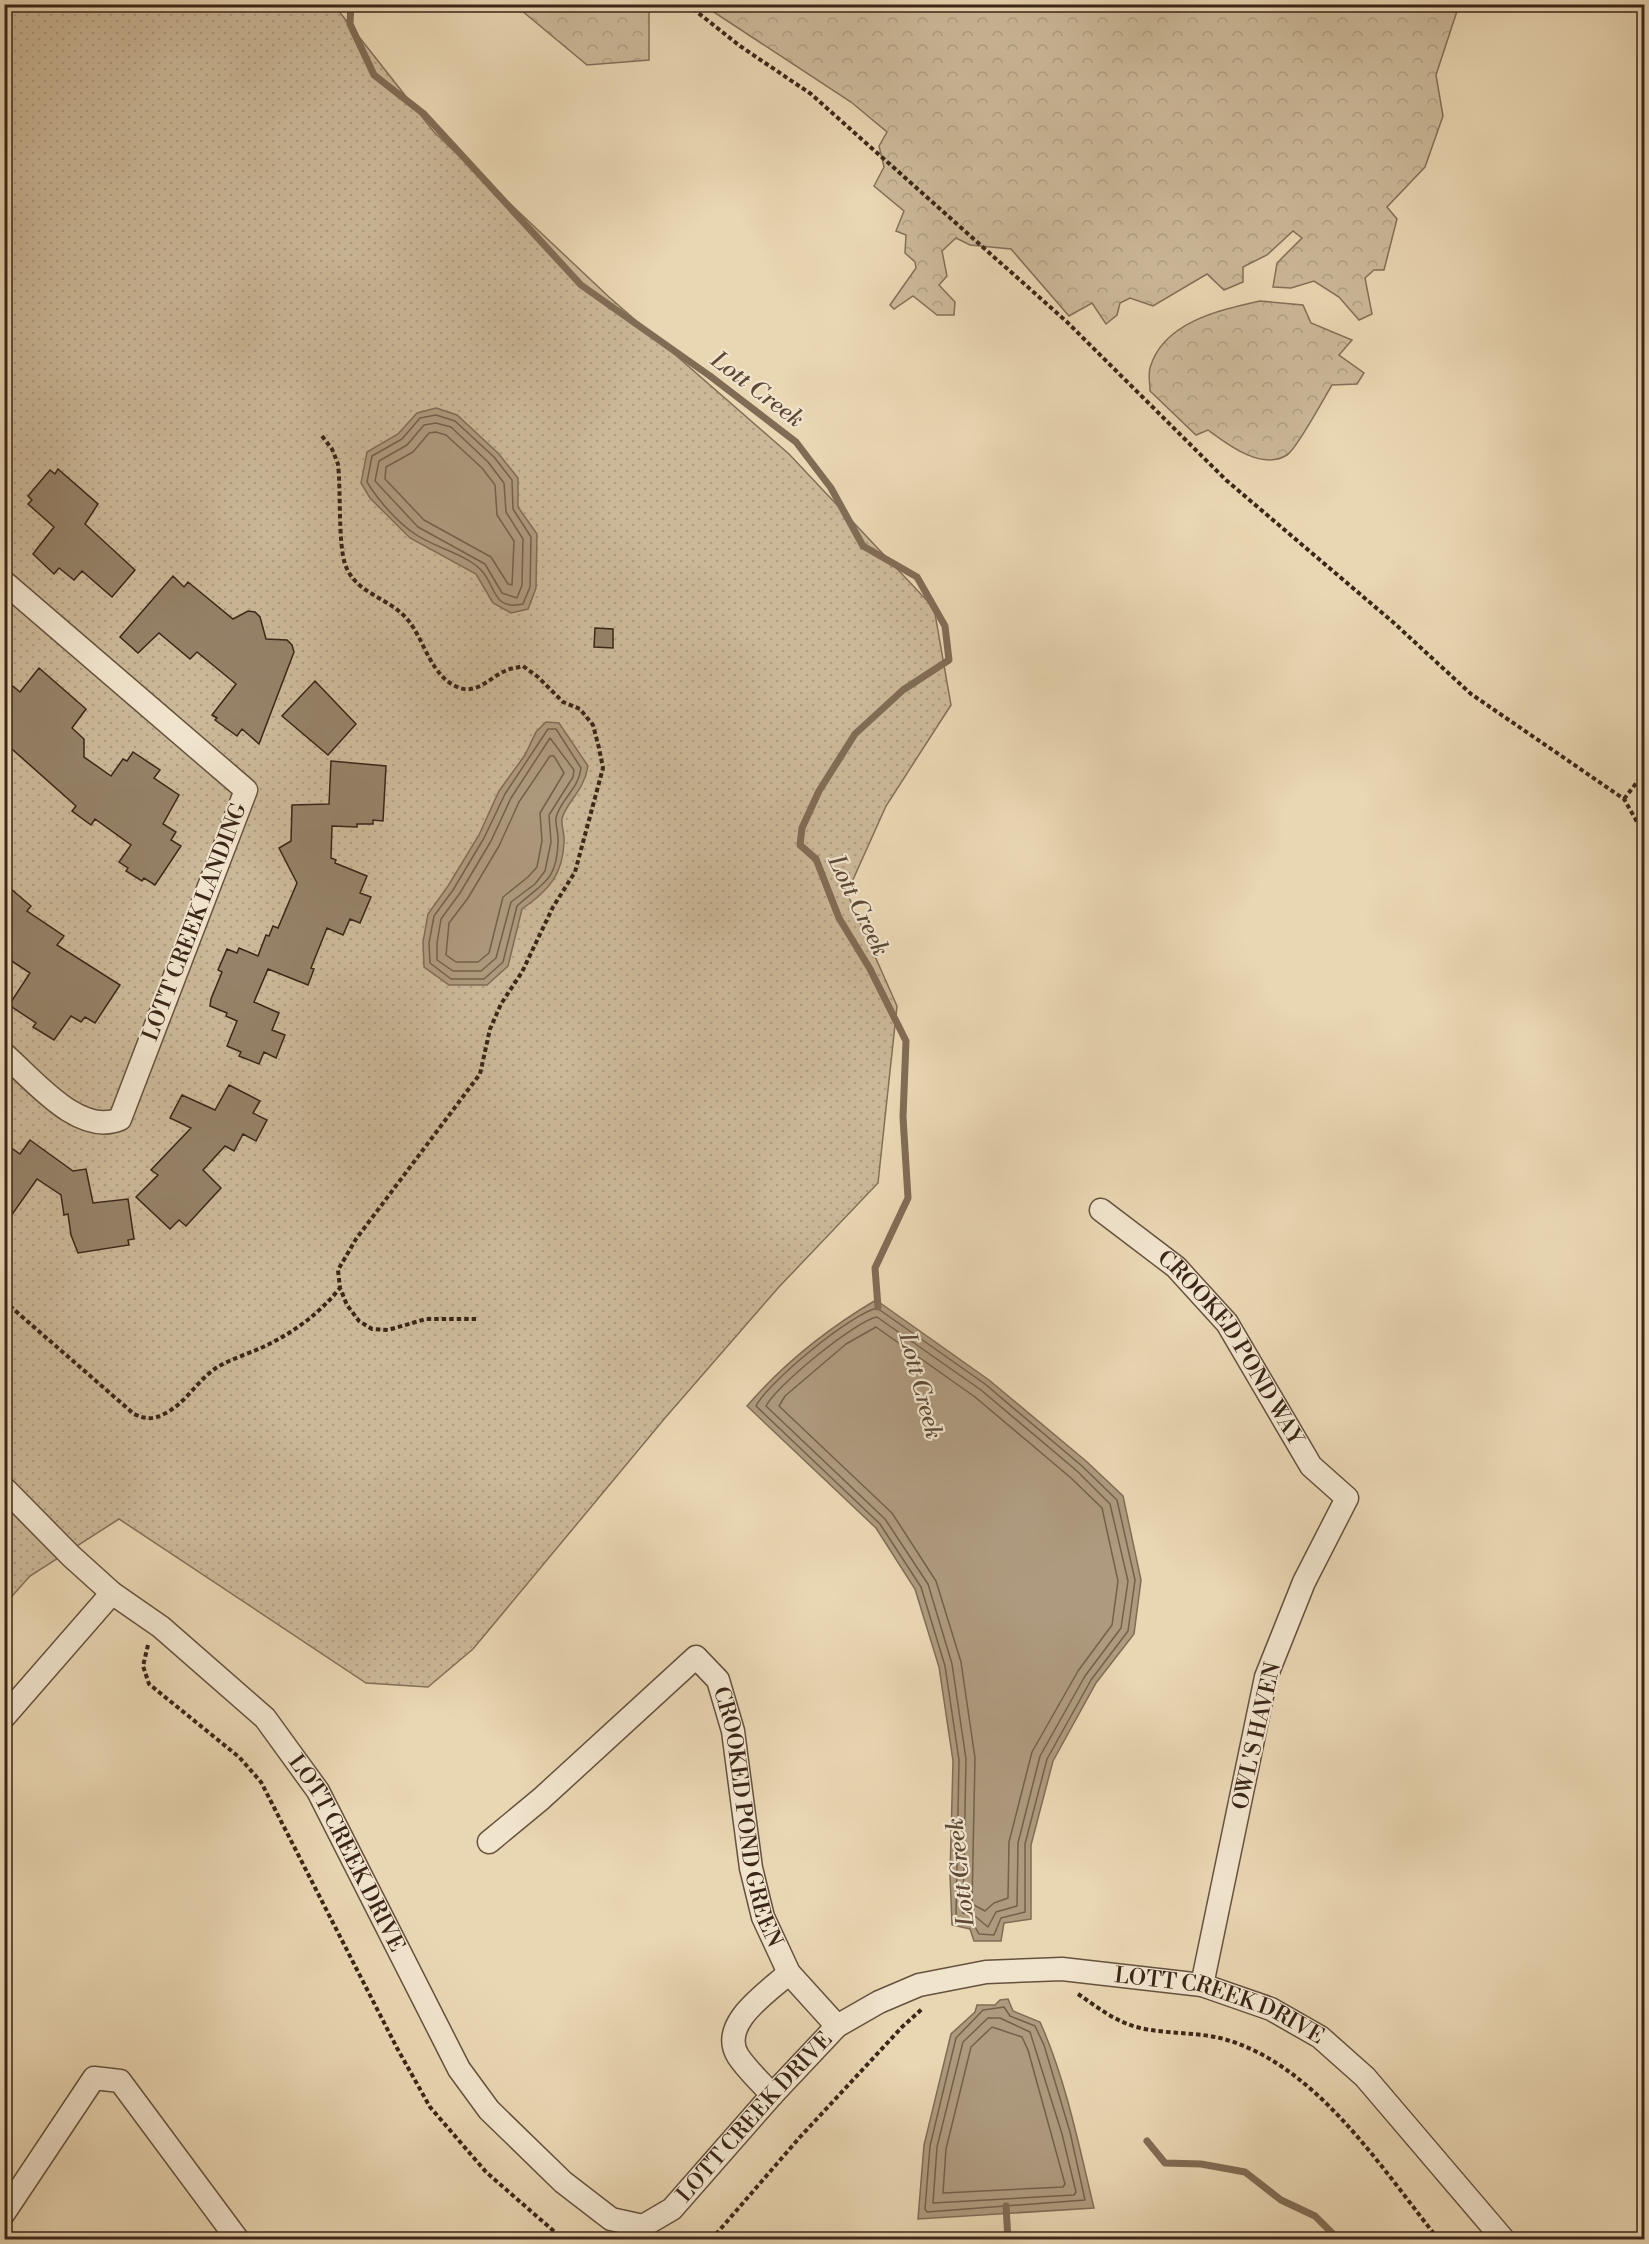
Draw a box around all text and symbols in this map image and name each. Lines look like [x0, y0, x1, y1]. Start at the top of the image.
water label: Lott Creek [704, 345, 809, 435]
street label: LOTT CREEK LANDING [137, 799, 253, 1045]
water label: Lott Creek [820, 850, 895, 961]
street label: CROOKED POND WAY [1152, 1245, 1310, 1451]
water label: Lott Creek [891, 1329, 949, 1442]
street label: OWL'S HAVEN [1227, 1659, 1287, 1812]
street label: CROOKED POND GREEN [707, 1684, 789, 1952]
street label: LOTT CREEK DRIVE [283, 1749, 411, 1956]
water label: Lott Creek [940, 1816, 982, 1929]
street label: LOTT CREEK DRIVE [1113, 1962, 1329, 2050]
street label: LOTT CREEK DRIVE [671, 2026, 838, 2208]

